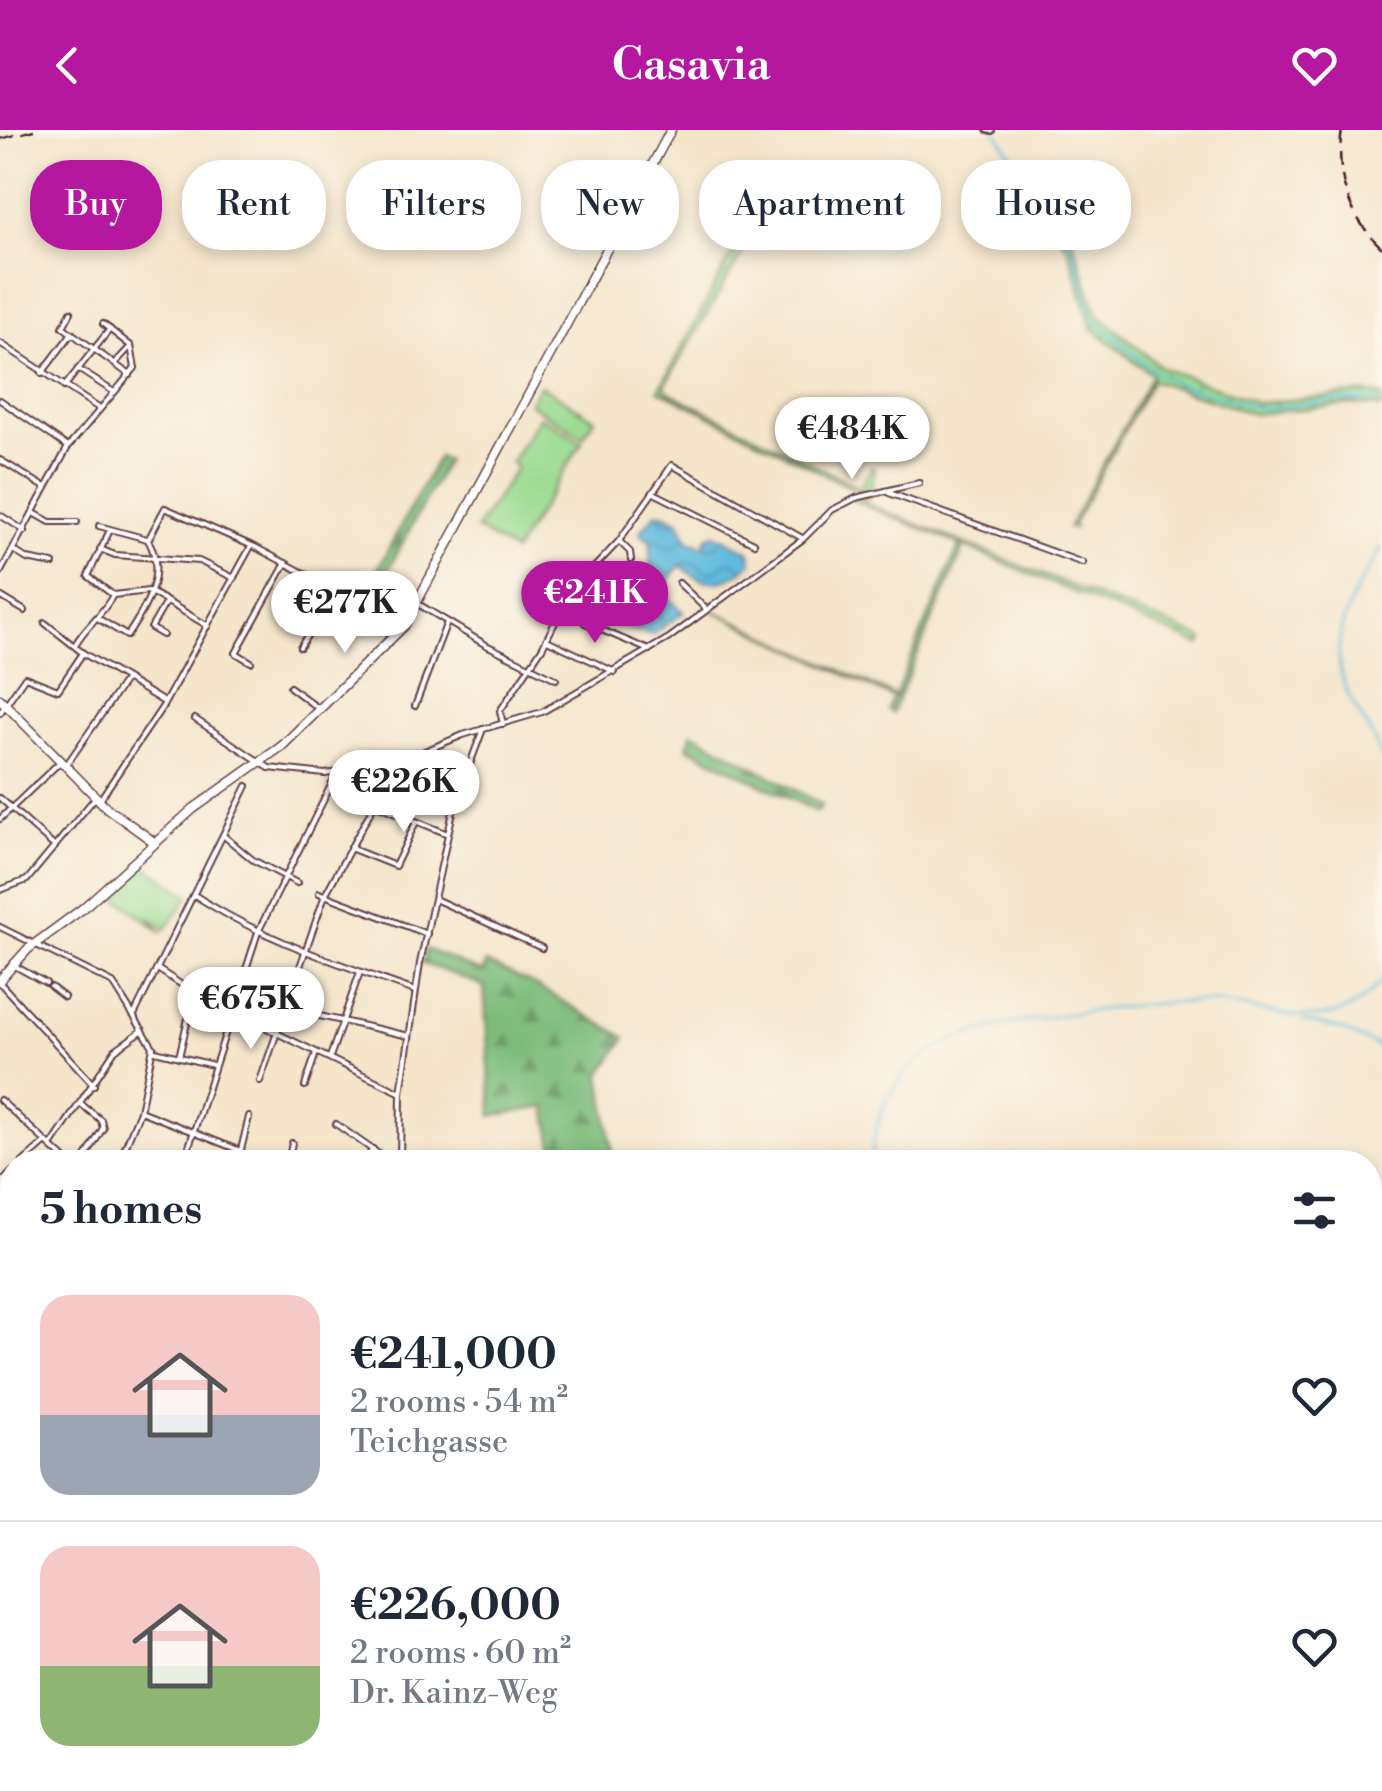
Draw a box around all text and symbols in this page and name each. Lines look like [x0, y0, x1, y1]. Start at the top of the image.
text: Casavia [611, 37, 771, 94]
icon: back [40, 38, 95, 93]
icon: heart [1287, 38, 1342, 93]
chip: Buy [30, 160, 162, 250]
chip: Rent [182, 160, 326, 250]
chip: Filters [346, 160, 521, 250]
chip: New [541, 160, 679, 250]
chip: Apartment [699, 160, 941, 250]
chip: House [961, 160, 1131, 250]
pin: €484K [782, 397, 922, 482]
text: €484K [797, 409, 907, 449]
pin: €241K [525, 561, 665, 646]
pin: €277K [275, 571, 415, 656]
text: €241K [543, 573, 647, 613]
text: €277K [293, 583, 397, 623]
pin: €226K [334, 750, 474, 835]
text: €226K [351, 762, 457, 802]
pin: €675K [181, 967, 321, 1052]
text: €675K [199, 979, 303, 1019]
icon: filters [1287, 1183, 1342, 1238]
text: 5 homes [40, 1184, 202, 1237]
text: €241,000 [350, 1329, 557, 1382]
icon: home [120, 1335, 240, 1455]
icon: heart [1287, 1368, 1342, 1423]
text: 2 rooms · 54 m² [350, 1382, 568, 1422]
text: Teichgasse [350, 1422, 508, 1462]
text: €226,000 [350, 1580, 561, 1633]
icon: home [120, 1586, 240, 1706]
icon: heart [1287, 1619, 1342, 1674]
text: 2 rooms · 60 m² [350, 1633, 571, 1673]
text: Dr. Kainz-Weg [350, 1673, 558, 1713]

